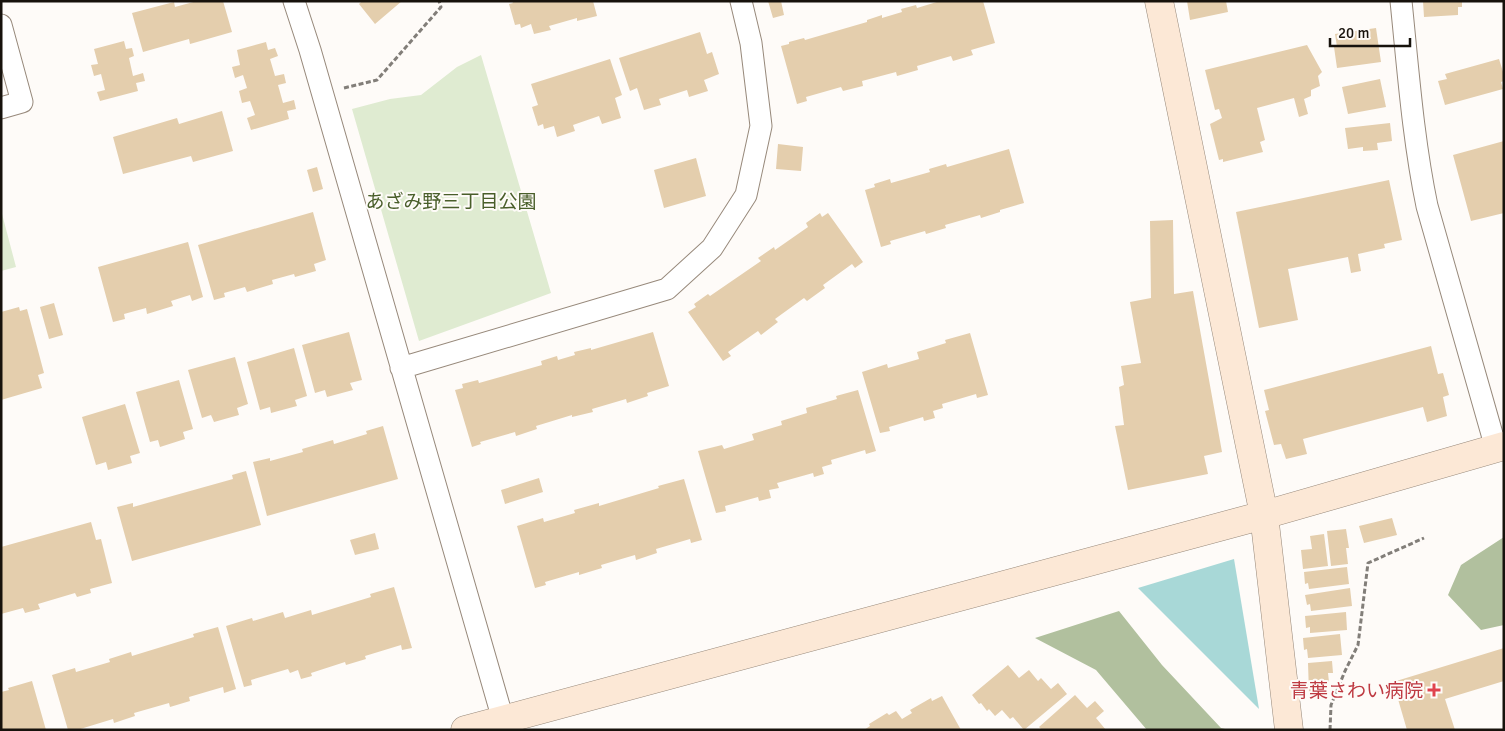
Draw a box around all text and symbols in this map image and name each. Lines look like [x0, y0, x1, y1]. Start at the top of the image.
scale bar [1330, 15, 1410, 47]
text: 20 m [1338, 24, 1369, 42]
park label: あざみ野三丁目公園 [365, 190, 537, 214]
place label: 青葉さわい病院 [1290, 679, 1423, 703]
marker: 青葉さわい病院 [1427, 683, 1441, 697]

